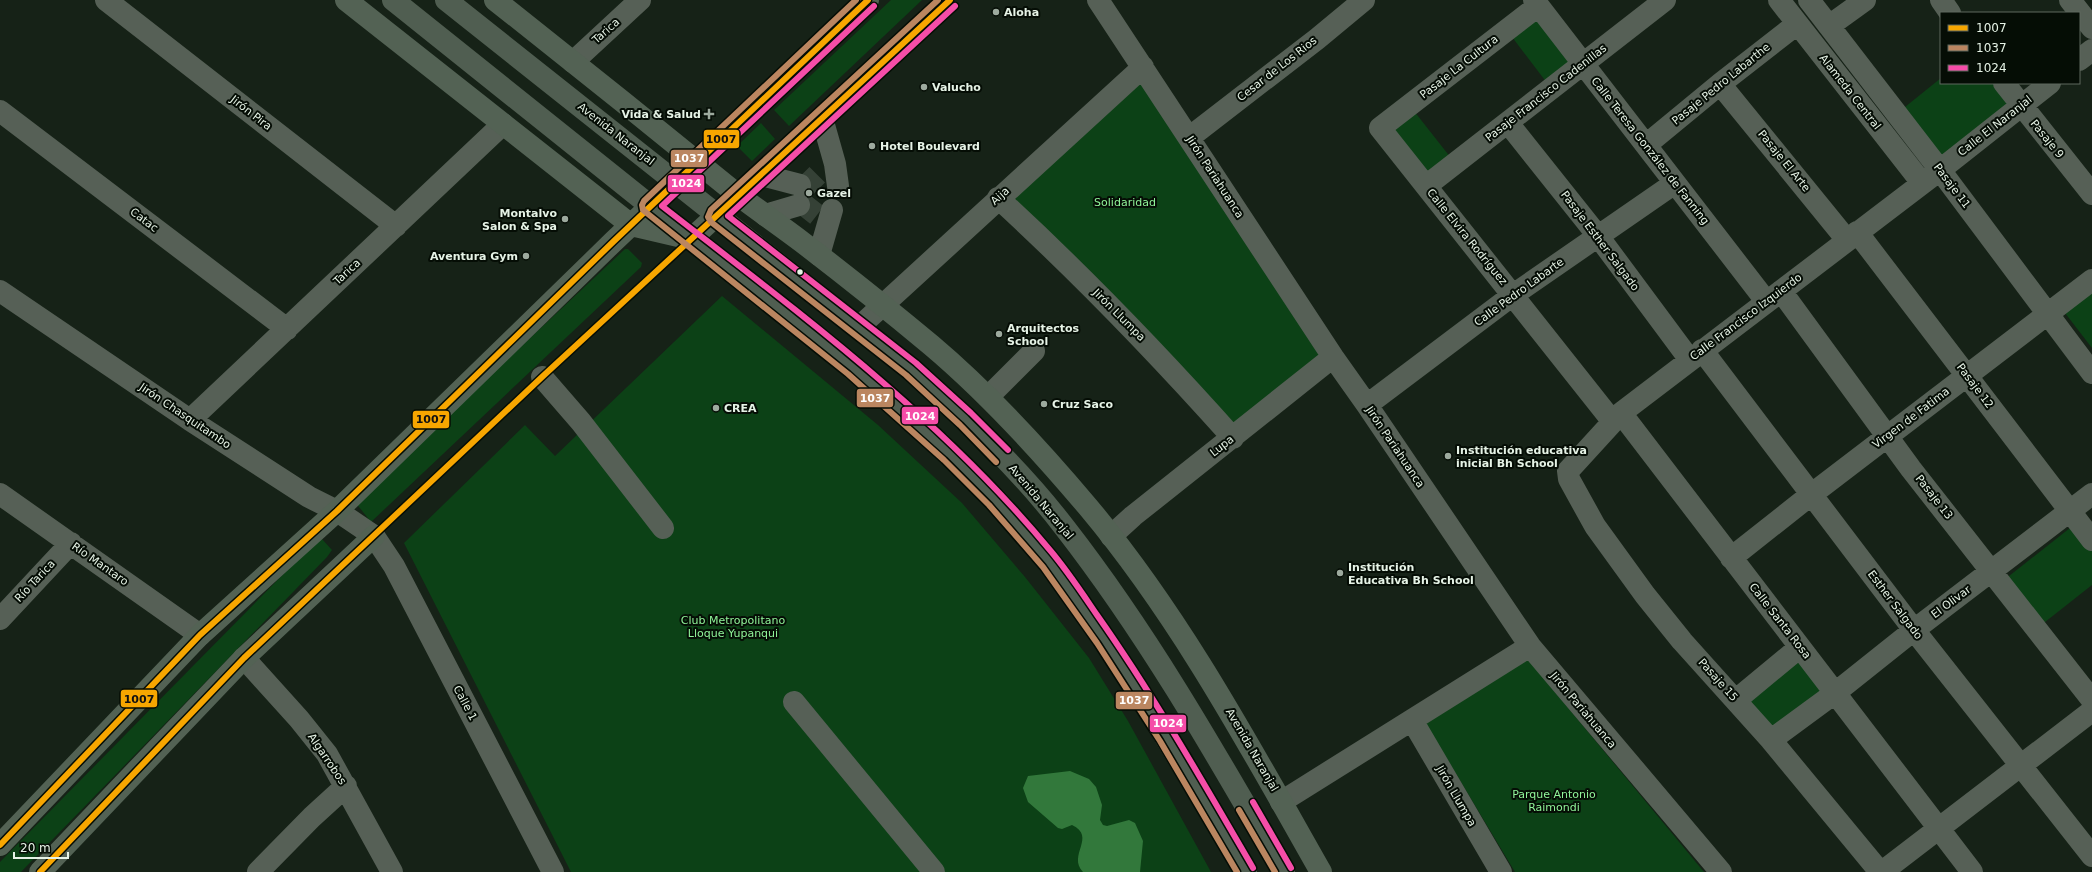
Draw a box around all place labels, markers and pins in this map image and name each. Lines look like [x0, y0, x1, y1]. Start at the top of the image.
place label: Aloha [1004, 6, 1039, 19]
marker: Aloha [991, 7, 1001, 17]
place label: Valucho [932, 81, 981, 94]
marker: Valucho [919, 82, 929, 92]
place label: Vida & Salud [622, 108, 701, 121]
marker: Vida & Salud [704, 109, 714, 119]
place label: Hotel Boulevard [880, 140, 980, 153]
marker: Hotel Boulevard [867, 141, 877, 151]
place label: Gazel [817, 187, 851, 200]
marker: Gazel [804, 188, 814, 198]
place label: Montalvo Salon & Spa [482, 207, 557, 233]
marker: Montalvo Salon & Spa [560, 214, 570, 224]
place label: Aventura Gym [430, 250, 518, 263]
marker: Aventura Gym [521, 251, 531, 261]
unlabelled marker [795, 267, 805, 277]
place label: Arquitectos School [1007, 322, 1079, 348]
marker: Arquitectos School [994, 329, 1004, 339]
place label: Cruz Saco [1052, 398, 1113, 411]
marker: Cruz Saco [1039, 399, 1049, 409]
place label: CREA [724, 402, 757, 415]
marker: CREA [711, 403, 721, 413]
place label: Institución educativa inicial Bh School [1456, 444, 1587, 470]
marker: Institución educativa inicial Bh School [1443, 451, 1453, 461]
place label: Institución Educativa Bh School [1348, 561, 1474, 587]
marker: Institución Educativa Bh School [1335, 568, 1345, 578]

